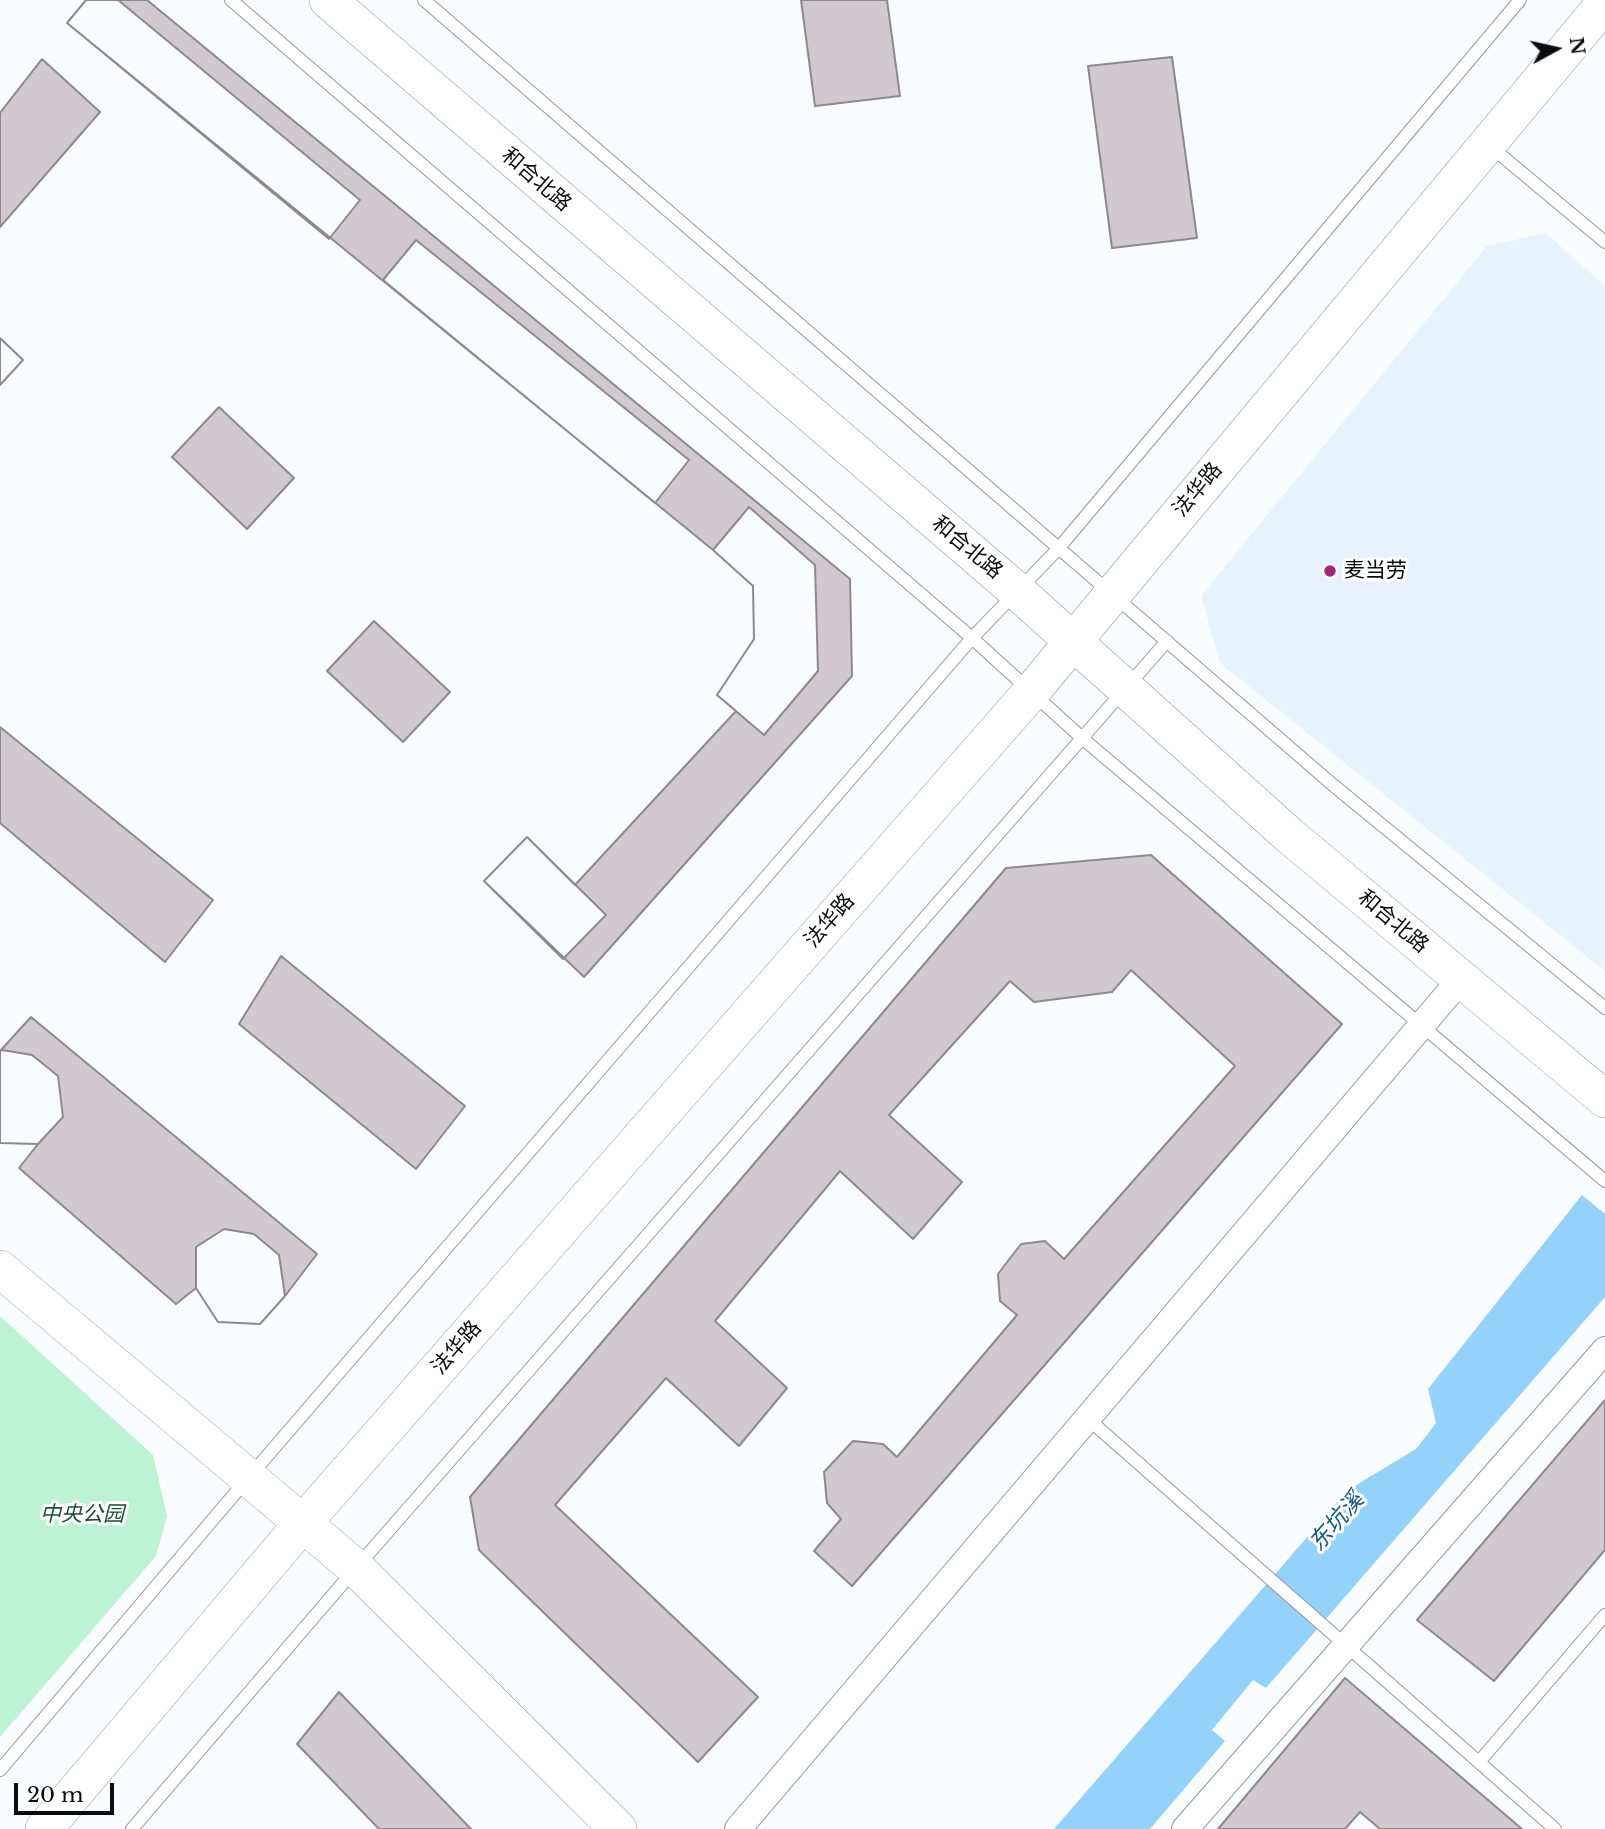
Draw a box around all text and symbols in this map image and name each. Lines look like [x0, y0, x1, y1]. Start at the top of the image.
north arrow [1521, 14, 1591, 84]
text: N [1565, 36, 1590, 56]
street label: 和合北路 [496, 143, 576, 217]
street label: 法华路 [1168, 458, 1228, 522]
street label: 和合北路 [927, 511, 1007, 585]
place label: 麦当劳 [1344, 558, 1407, 584]
marker: 麦当劳 [1322, 563, 1338, 579]
street label: 和合北路 [1353, 885, 1433, 959]
street label: 法华路 [800, 889, 860, 953]
street label: 法华路 [427, 1316, 487, 1380]
water label: 东坑溪 [1304, 1487, 1370, 1557]
park label: 中央公园 [40, 1502, 124, 1528]
scale bar [18, 1770, 117, 1814]
text: 20 m [27, 1782, 84, 1808]

